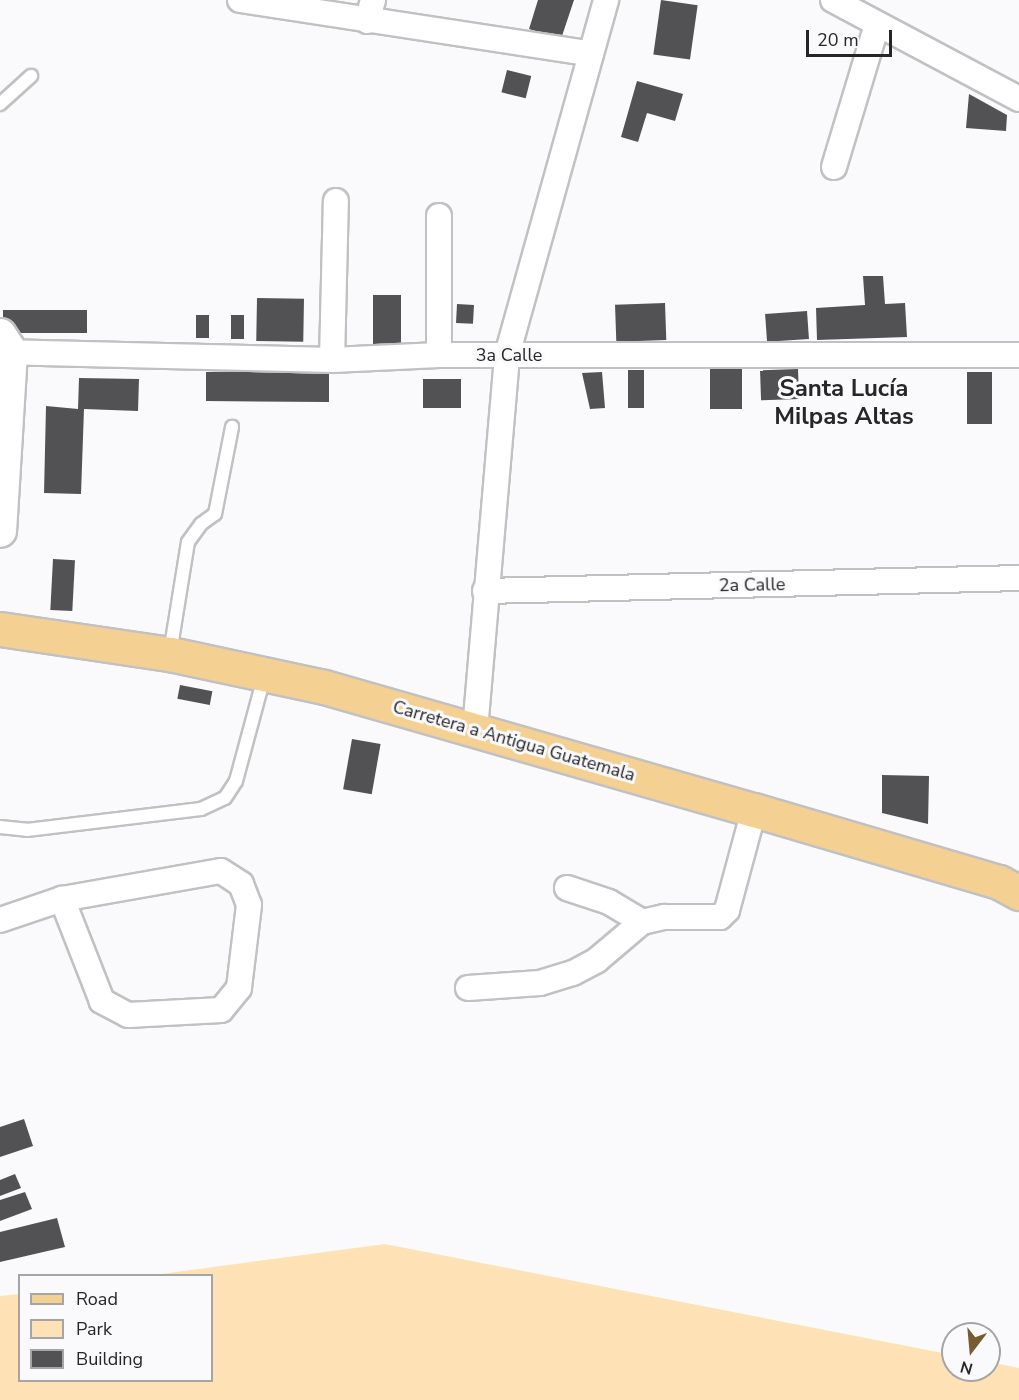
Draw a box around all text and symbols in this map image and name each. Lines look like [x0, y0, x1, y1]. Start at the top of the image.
scale bar [809, 18, 894, 56]
text: 20 m [817, 28, 859, 52]
street label: 3a Calle [476, 344, 542, 366]
district label: Santa Lucía Milpas Altas [774, 375, 914, 431]
street label: 2a Calle [719, 574, 785, 596]
street label: Carretera a Antigua Guatemala [390, 696, 638, 786]
legend [18, 1274, 213, 1382]
text: Road [76, 1287, 118, 1311]
text: Park [76, 1317, 112, 1341]
north arrow [941, 1322, 1001, 1382]
text: Building [76, 1347, 143, 1371]
text: N [958, 1355, 975, 1380]

